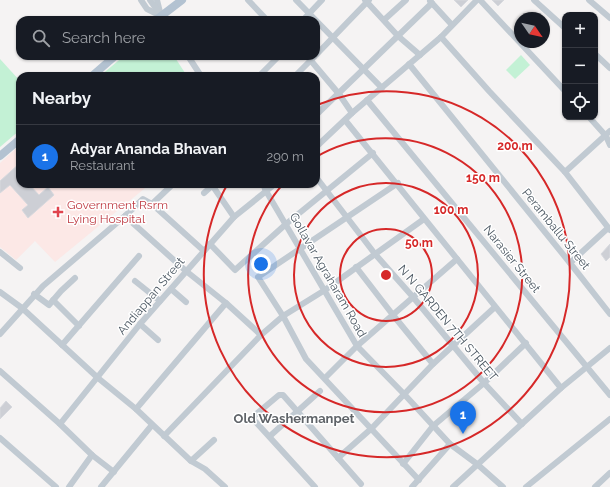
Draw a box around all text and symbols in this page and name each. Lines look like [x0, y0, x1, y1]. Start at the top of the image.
north arrow [514, 12, 550, 48]
map controls [562, 12, 598, 120]
button: + [562, 12, 598, 48]
search box [16, 16, 320, 60]
icon: search [30, 27, 52, 49]
text: Search here [62, 29, 145, 47]
button: − [562, 48, 598, 84]
button: locate [562, 84, 598, 120]
text: Nearby [32, 88, 91, 108]
text: 200 m [497, 139, 533, 153]
text: Adyar Ananda Bhavan [70, 140, 227, 158]
text: 1 [42, 149, 48, 164]
text: 290 m [266, 149, 304, 164]
text: Restaurant [70, 158, 135, 173]
text: 150 m [466, 171, 500, 185]
street label: Peramballu Street [519, 186, 593, 272]
place label: Government Rsrm Lying Hospital [67, 198, 168, 226]
text: 100 m [434, 203, 468, 217]
marker: Government Rsrm Lying Hospital [52, 206, 64, 218]
street label: Gollavar Agraharam Road [287, 210, 369, 340]
street label: Narasier Street [481, 223, 543, 295]
text: 50 m [405, 236, 433, 250]
your location [251, 254, 271, 274]
street label: Andiappan Street [115, 255, 187, 337]
street label: N N GARDEN 7TH STREET [395, 262, 501, 384]
centre of rings [379, 268, 393, 282]
pin: 1 [450, 401, 476, 434]
district label: Old Washermanpet [234, 411, 354, 426]

